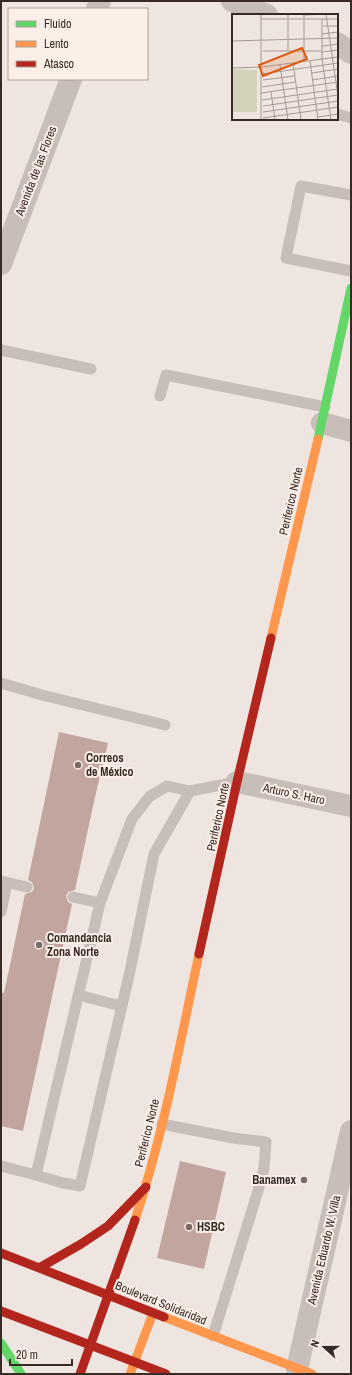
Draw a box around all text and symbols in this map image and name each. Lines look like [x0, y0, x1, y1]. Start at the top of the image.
legend [8, 8, 148, 80]
inset map [232, 14, 338, 120]
text: Fluido [44, 16, 71, 32]
text: Lento [44, 36, 69, 52]
text: Atasco [43, 56, 74, 72]
street label: Avenida de las Flores [11, 124, 61, 219]
street label: Periferico Norte [275, 465, 307, 537]
place label: Correos de México [86, 750, 134, 780]
marker: Correos de México [73, 760, 83, 770]
street label: Arturo S. Haro [261, 779, 326, 808]
street label: Periferico Norte [203, 781, 233, 853]
place label: Comandancia Zona Norte [47, 930, 112, 960]
marker: Comandancia Zona Norte [34, 940, 44, 950]
street label: Periferico Norte [131, 1097, 163, 1169]
place label: Banamex [252, 1172, 297, 1188]
marker: Banamex [299, 1175, 309, 1185]
street label: Avenida Eduardo W. Villa [303, 1193, 344, 1307]
place label: HSBC [197, 1219, 225, 1235]
marker: HSBC [184, 1222, 194, 1232]
street label: Boulevard Solidaridad [113, 1277, 209, 1329]
north arrow [304, 1327, 344, 1367]
text: N [307, 1338, 322, 1349]
scale bar [10, 1341, 72, 1367]
text: 20 m [16, 1347, 38, 1363]

